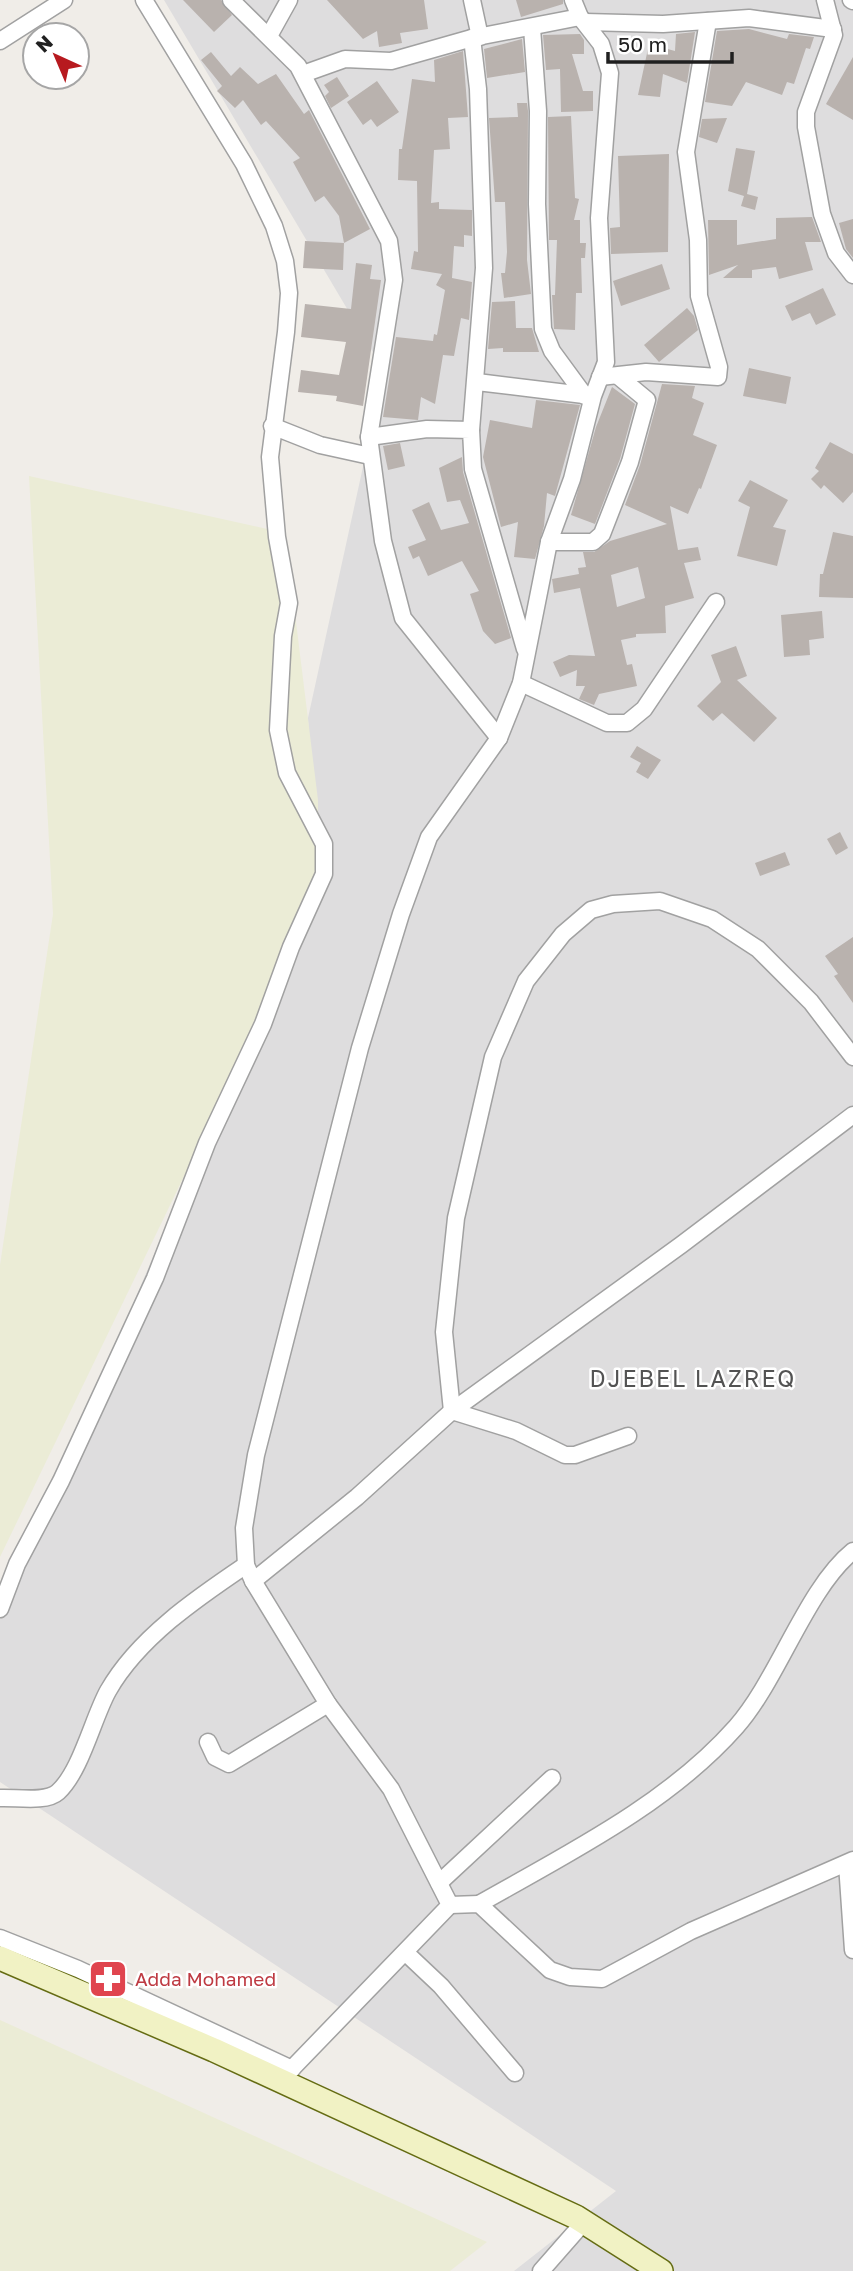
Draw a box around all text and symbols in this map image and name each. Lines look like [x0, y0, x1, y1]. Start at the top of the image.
north arrow [21, 21, 91, 91]
scale bar [608, 21, 732, 65]
text: N [31, 30, 57, 57]
text: 50 m [618, 31, 667, 57]
district label: DJEBEL LAZREQ [590, 1364, 796, 1392]
pharmacy icon: Adda Mohamed [87, 1958, 129, 2000]
place label: Adda Mohamed [135, 1967, 276, 1990]

